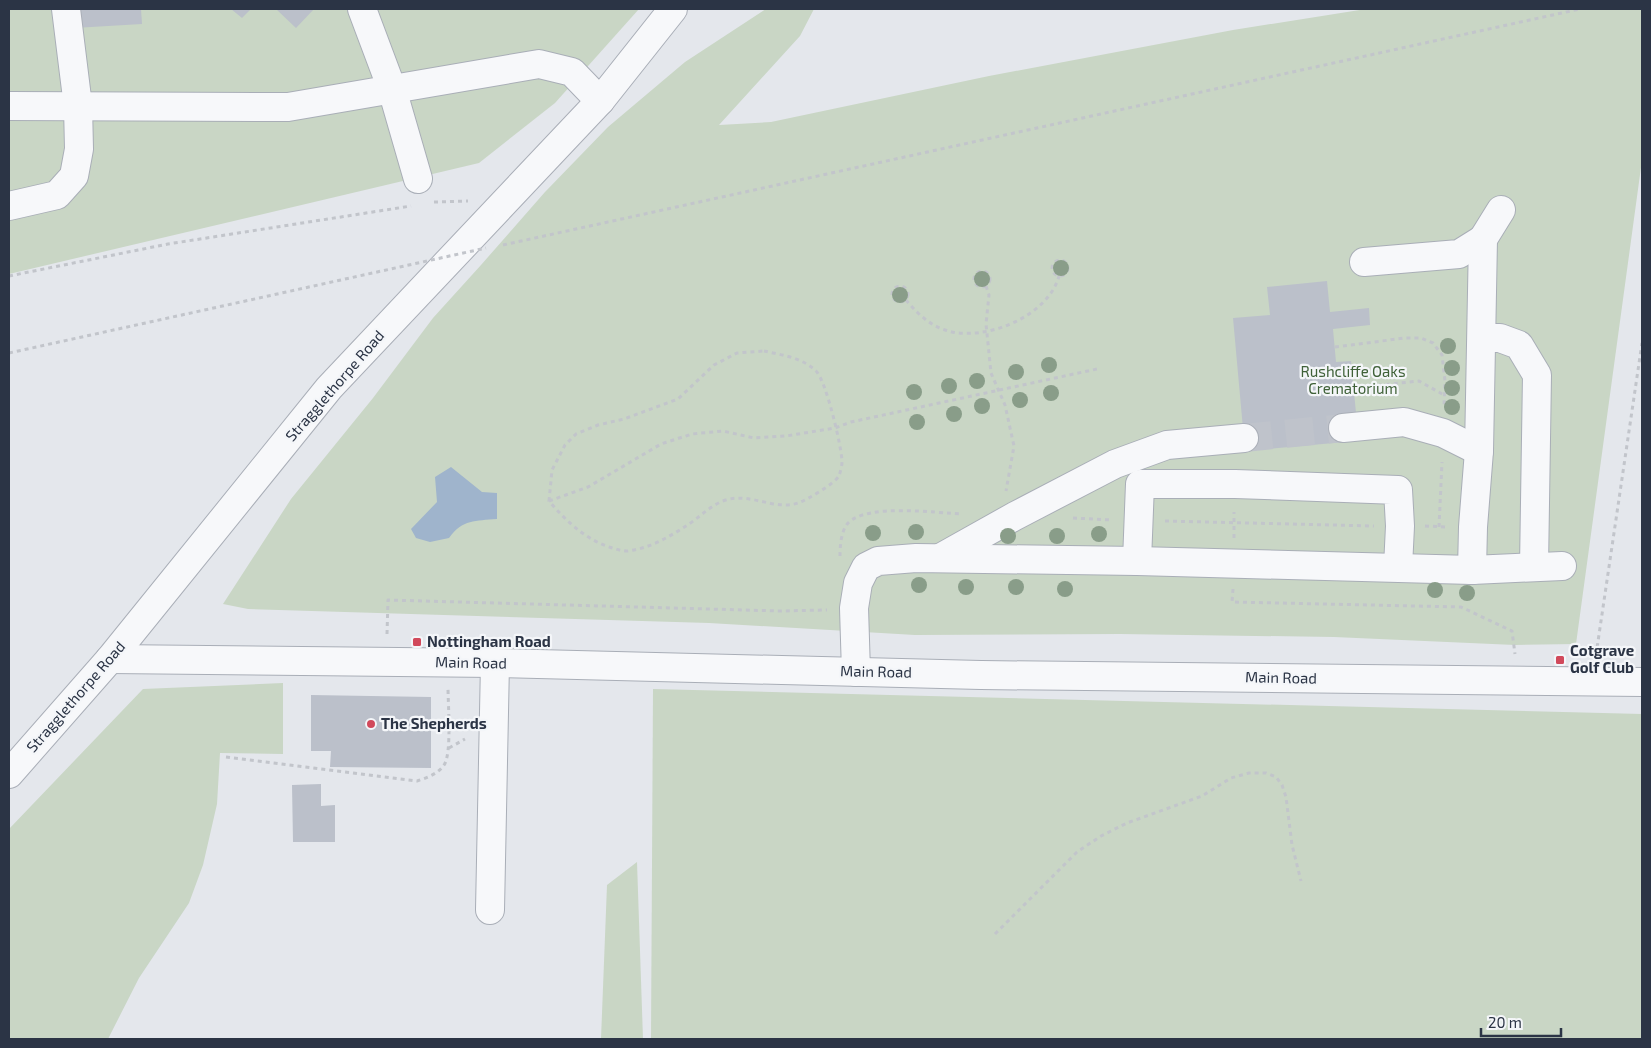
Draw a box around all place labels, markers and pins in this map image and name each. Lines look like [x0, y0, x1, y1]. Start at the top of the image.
place label: Nottingham Road [427, 632, 551, 650]
marker: Nottingham Road [411, 636, 423, 648]
place label: Cotgrave Golf Club [1570, 641, 1634, 676]
marker: Cotgrave Golf Club [1554, 654, 1566, 666]
place label: The Shepherds [381, 714, 487, 732]
marker: The Shepherds [365, 718, 377, 730]

